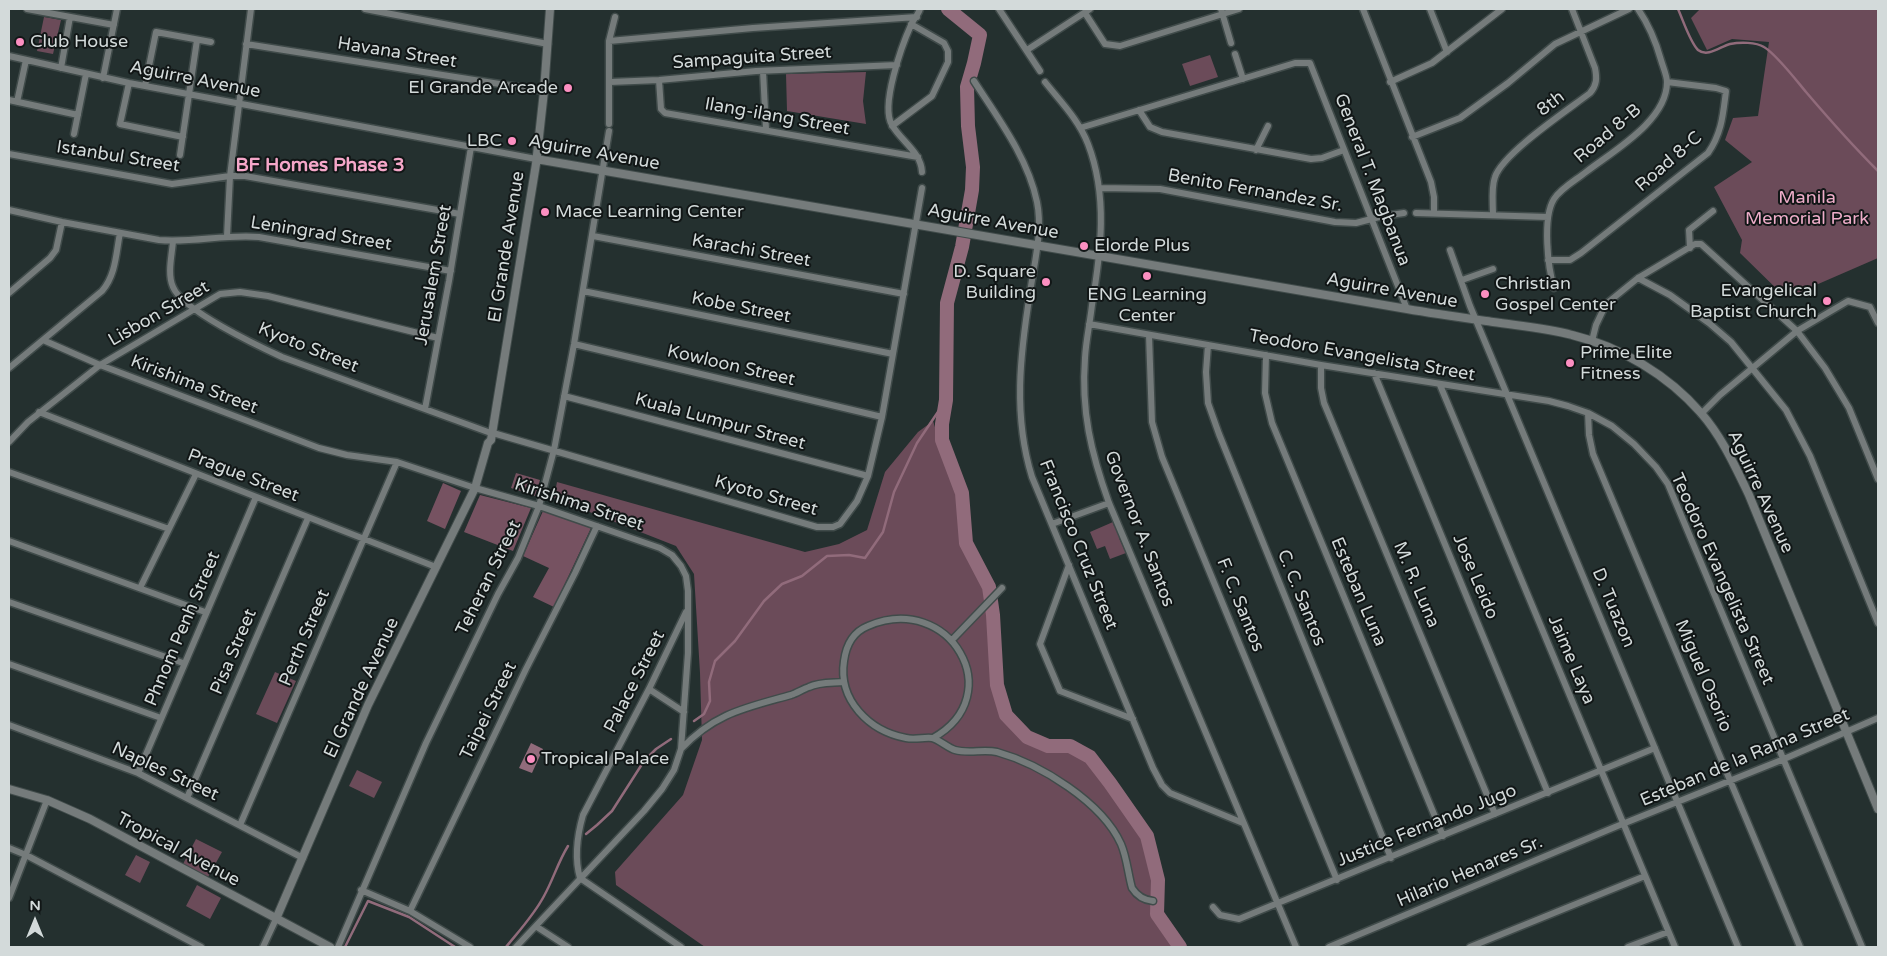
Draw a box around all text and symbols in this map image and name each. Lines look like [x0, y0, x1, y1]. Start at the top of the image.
place label: Club House [30, 31, 128, 53]
street label: Havana Street [336, 33, 458, 73]
marker: Club House [14, 36, 26, 48]
street label: Sampaguita Street [672, 42, 832, 74]
street label: Aguirre Avenue [128, 57, 262, 103]
place label: El Grande Arcade [408, 77, 558, 99]
marker: El Grande Arcade [562, 82, 574, 94]
street label: 8th [1533, 87, 1569, 121]
street label: General T. Magbanua [1329, 91, 1415, 269]
street label: Ilang-ilang Street [703, 94, 851, 140]
street label: Road 8-B [1570, 100, 1646, 168]
street label: Road 8-C [1631, 127, 1707, 197]
place label: LBC [467, 130, 502, 152]
street label: Aguirre Avenue [527, 131, 661, 175]
marker: LBC [506, 135, 518, 147]
street label: Istanbul Street [55, 137, 181, 177]
district label: BF Homes Phase 3 [235, 155, 405, 177]
street label: Benito Fernandez Sr. [1166, 165, 1344, 217]
street label: El Grande Avenue [484, 170, 530, 324]
park label: Manila Memorial Park [1745, 187, 1869, 230]
street label: Aguirre Avenue [926, 200, 1060, 244]
place label: Mace Learning Center [555, 201, 744, 223]
street label: Jerusalem Street [411, 203, 457, 347]
marker: Mace Learning Center [539, 206, 551, 218]
street label: Leningrad Street [249, 212, 393, 256]
street label: Karachi Street [690, 230, 812, 272]
place label: Elorde Plus [1094, 235, 1190, 257]
marker: Elorde Plus [1078, 240, 1090, 252]
place label: D. Square Building [953, 261, 1036, 304]
street label: Aguirre Avenue [1325, 269, 1459, 313]
marker: ENG Learning Center [1141, 270, 1153, 282]
place label: Christian Gospel Center [1495, 273, 1616, 316]
street label: Lisbon Street [105, 276, 213, 352]
marker: D. Square Building [1040, 276, 1052, 288]
place label: Evangelical Baptist Church [1690, 280, 1817, 322]
place label: ENG Learning Center [1087, 284, 1207, 326]
street label: Kobe Street [690, 288, 792, 328]
marker: Christian Gospel Center [1479, 288, 1491, 300]
marker: Evangelical Baptist Church [1821, 295, 1833, 307]
street label: Kyoto Street [255, 318, 361, 378]
street label: Teodoro Evangelista Street [1247, 325, 1477, 387]
street label: Kowloon Street [665, 341, 797, 391]
place label: Prime Elite Fitness [1580, 342, 1672, 384]
street label: Kirishima Street [127, 351, 261, 419]
marker: Prime Elite Fitness [1564, 357, 1576, 369]
street label: Kuala Lumpur Street [632, 389, 808, 455]
street label: Aguirre Avenue [1722, 427, 1798, 557]
street label: Prague Street [184, 445, 302, 507]
street label: Governor A. Santos [1099, 448, 1179, 610]
street label: Francisco Cruz Street [1034, 457, 1122, 633]
street label: Teodoro Evangelista Street [1665, 470, 1779, 688]
street label: Kyoto Street [712, 471, 820, 521]
street label: Kirishima Street [512, 474, 646, 536]
street label: Teheran Street [452, 517, 526, 639]
street label: Jose Leido [1447, 531, 1503, 623]
street label: Esteban Luna [1325, 534, 1391, 650]
street label: M. R. Luna [1388, 539, 1444, 631]
street label: C. C. Santos [1272, 547, 1330, 649]
street label: Phnom Penh Street [141, 548, 225, 710]
street label: F. C. Santos [1211, 555, 1269, 655]
street label: D. Tuazon [1587, 565, 1639, 651]
street label: Perth Street [275, 586, 335, 690]
street label: Pisa Street [206, 606, 262, 698]
street label: Jaime Laya [1543, 612, 1599, 708]
street label: El Grande Avenue [320, 614, 404, 762]
street label: Miguel Osorio [1670, 617, 1736, 735]
street label: Palace Street [600, 627, 670, 737]
street label: Taipei Street [456, 659, 522, 763]
street label: Esteban de la Rama Street [1637, 704, 1853, 812]
street label: Naples Street [108, 738, 222, 806]
place label: Tropical Palace [541, 748, 669, 770]
marker: Tropical Palace [525, 753, 537, 765]
street label: Justice Fernando Jugo [1334, 780, 1520, 872]
street label: Tropical Avenue [113, 808, 243, 892]
street label: Hilario Henares Sr. [1394, 832, 1546, 912]
north arrow [10, 896, 60, 946]
text: N [29, 897, 41, 914]

